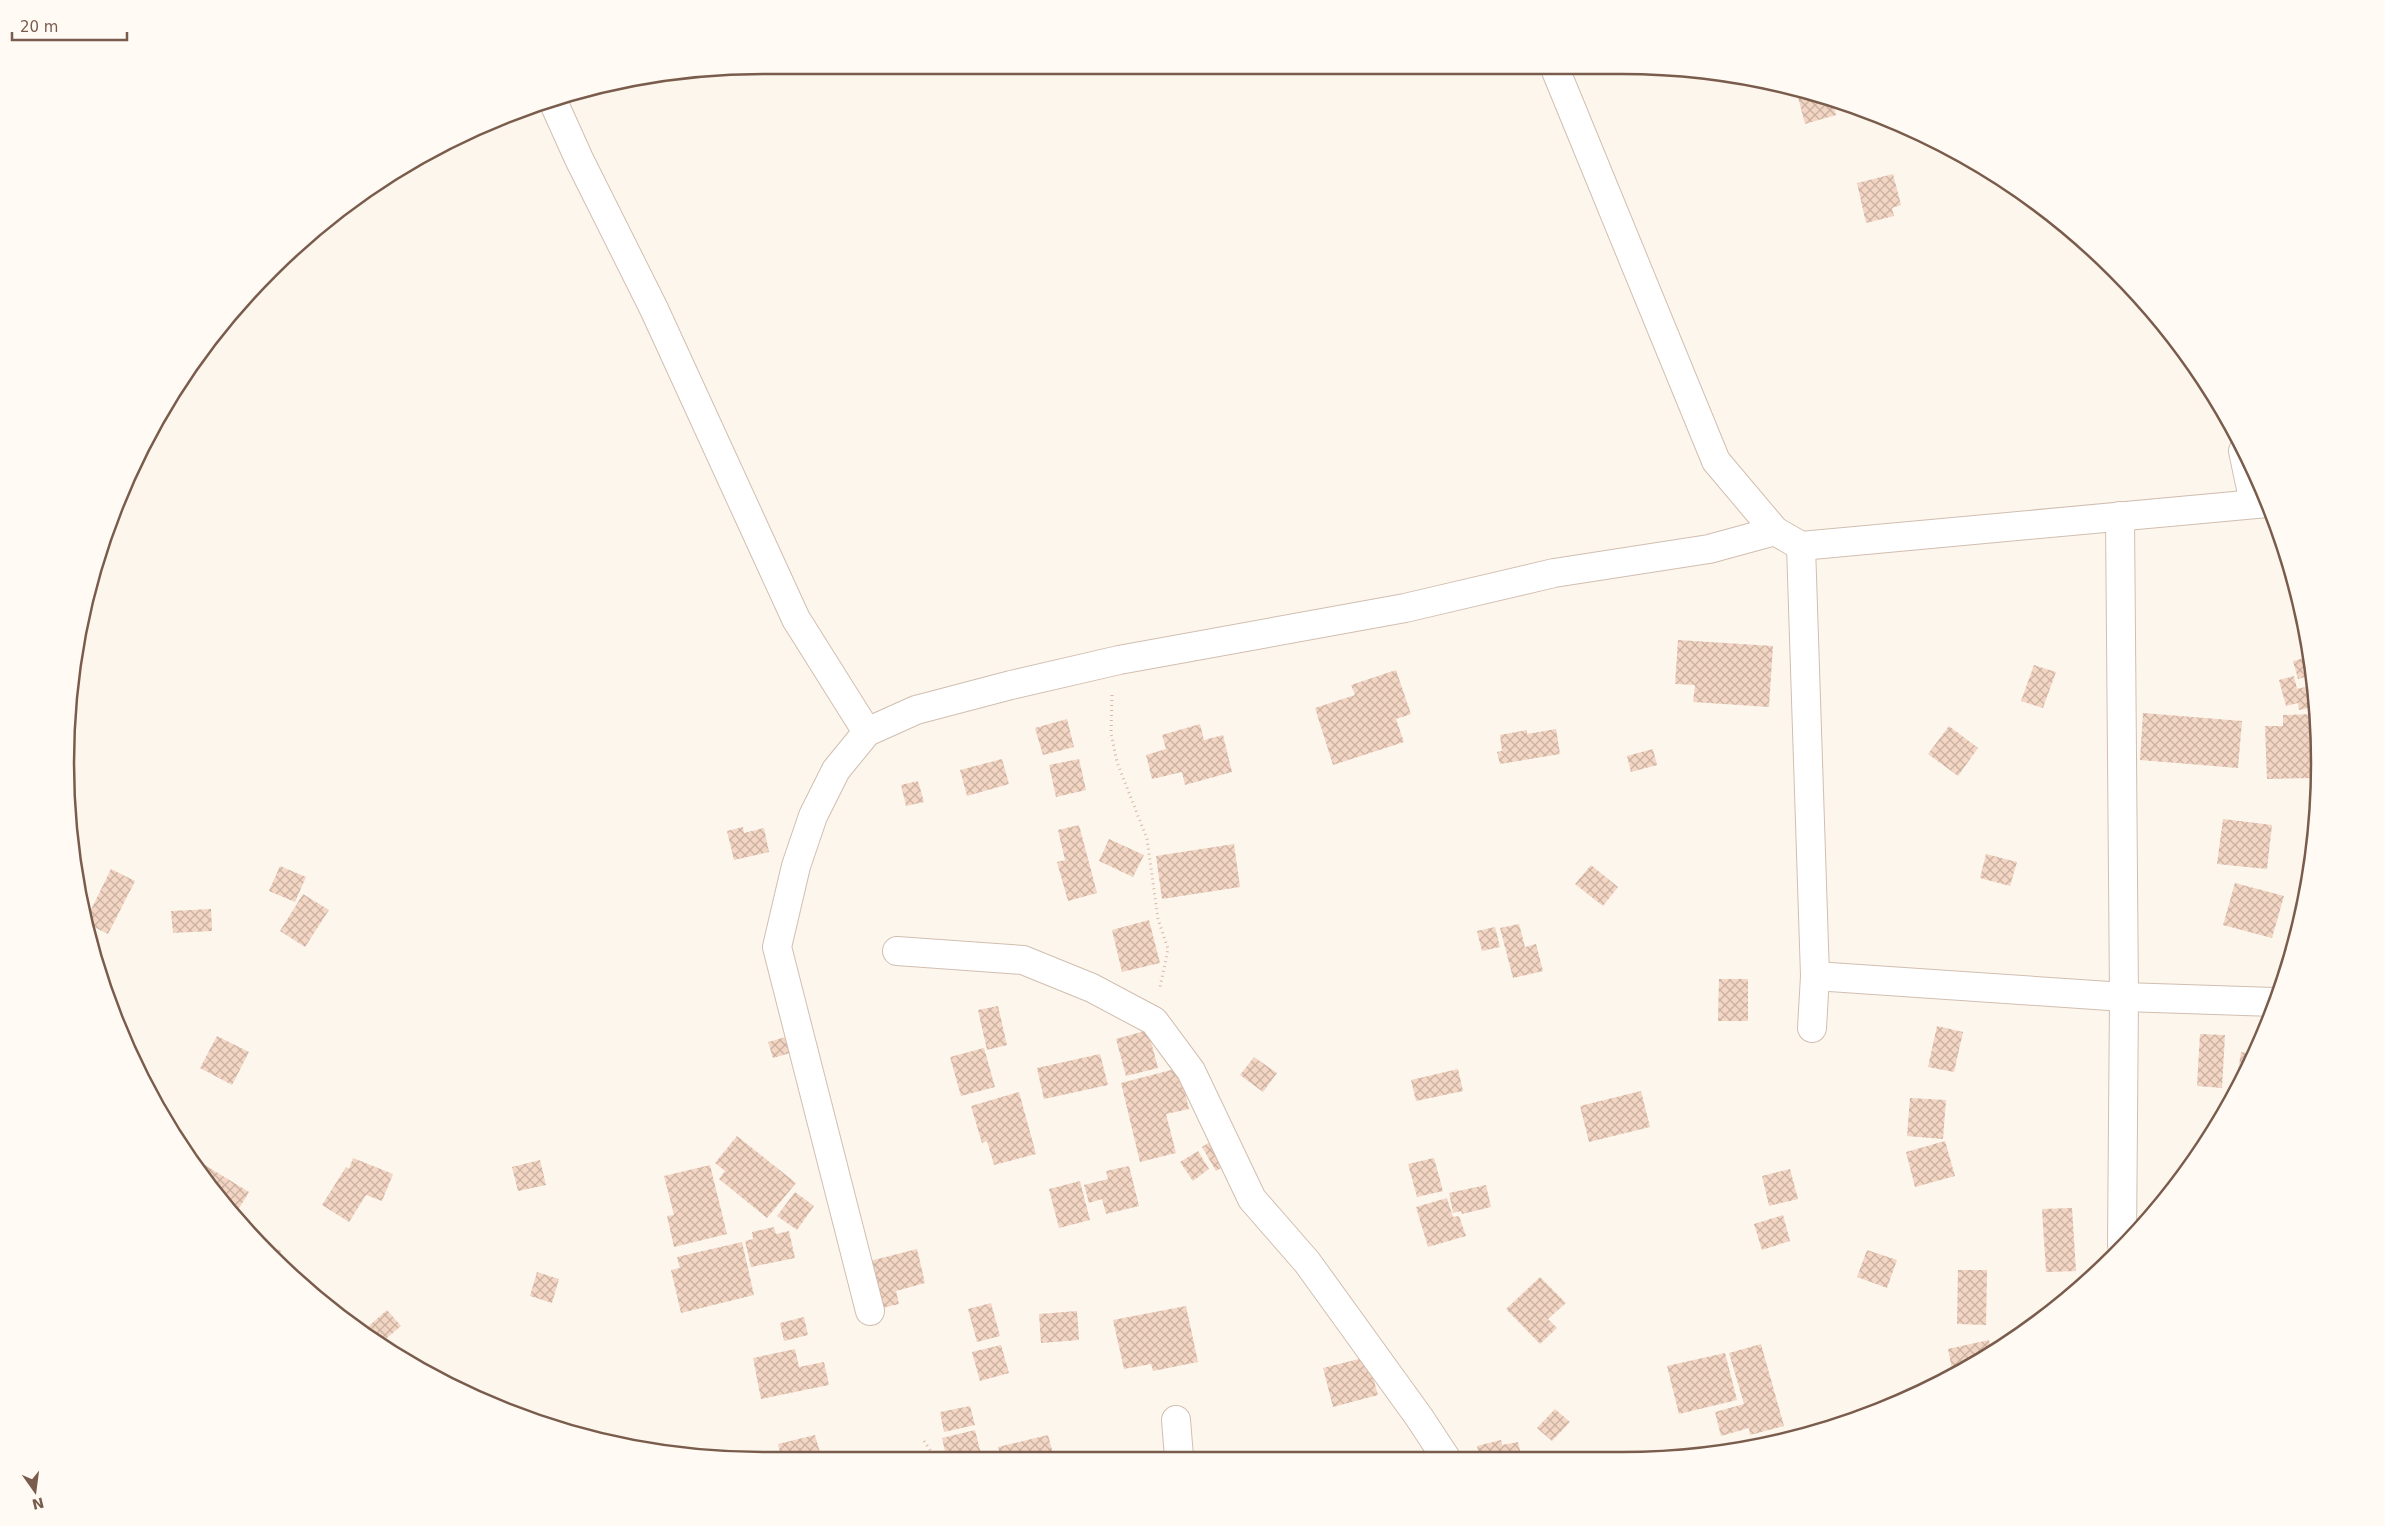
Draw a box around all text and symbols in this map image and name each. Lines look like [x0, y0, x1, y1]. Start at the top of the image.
scale bar [12, 10, 128, 42]
text: 20 m [20, 18, 58, 36]
north arrow [10, 1466, 60, 1516]
text: N [31, 1494, 46, 1513]

